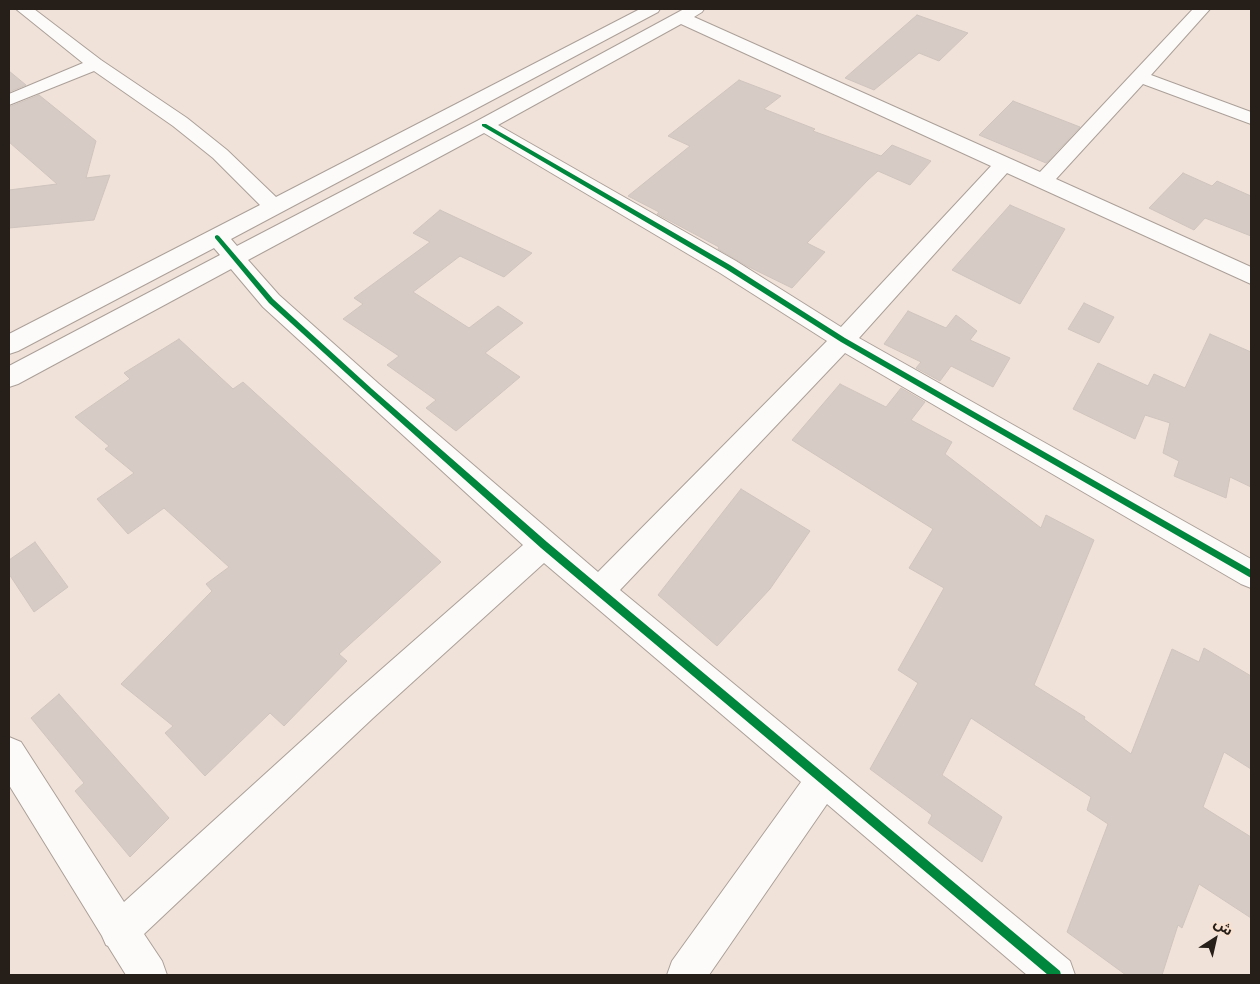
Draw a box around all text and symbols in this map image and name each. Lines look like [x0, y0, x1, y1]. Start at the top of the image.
text: ش [1210, 913, 1237, 940]
north arrow [1190, 914, 1240, 964]

